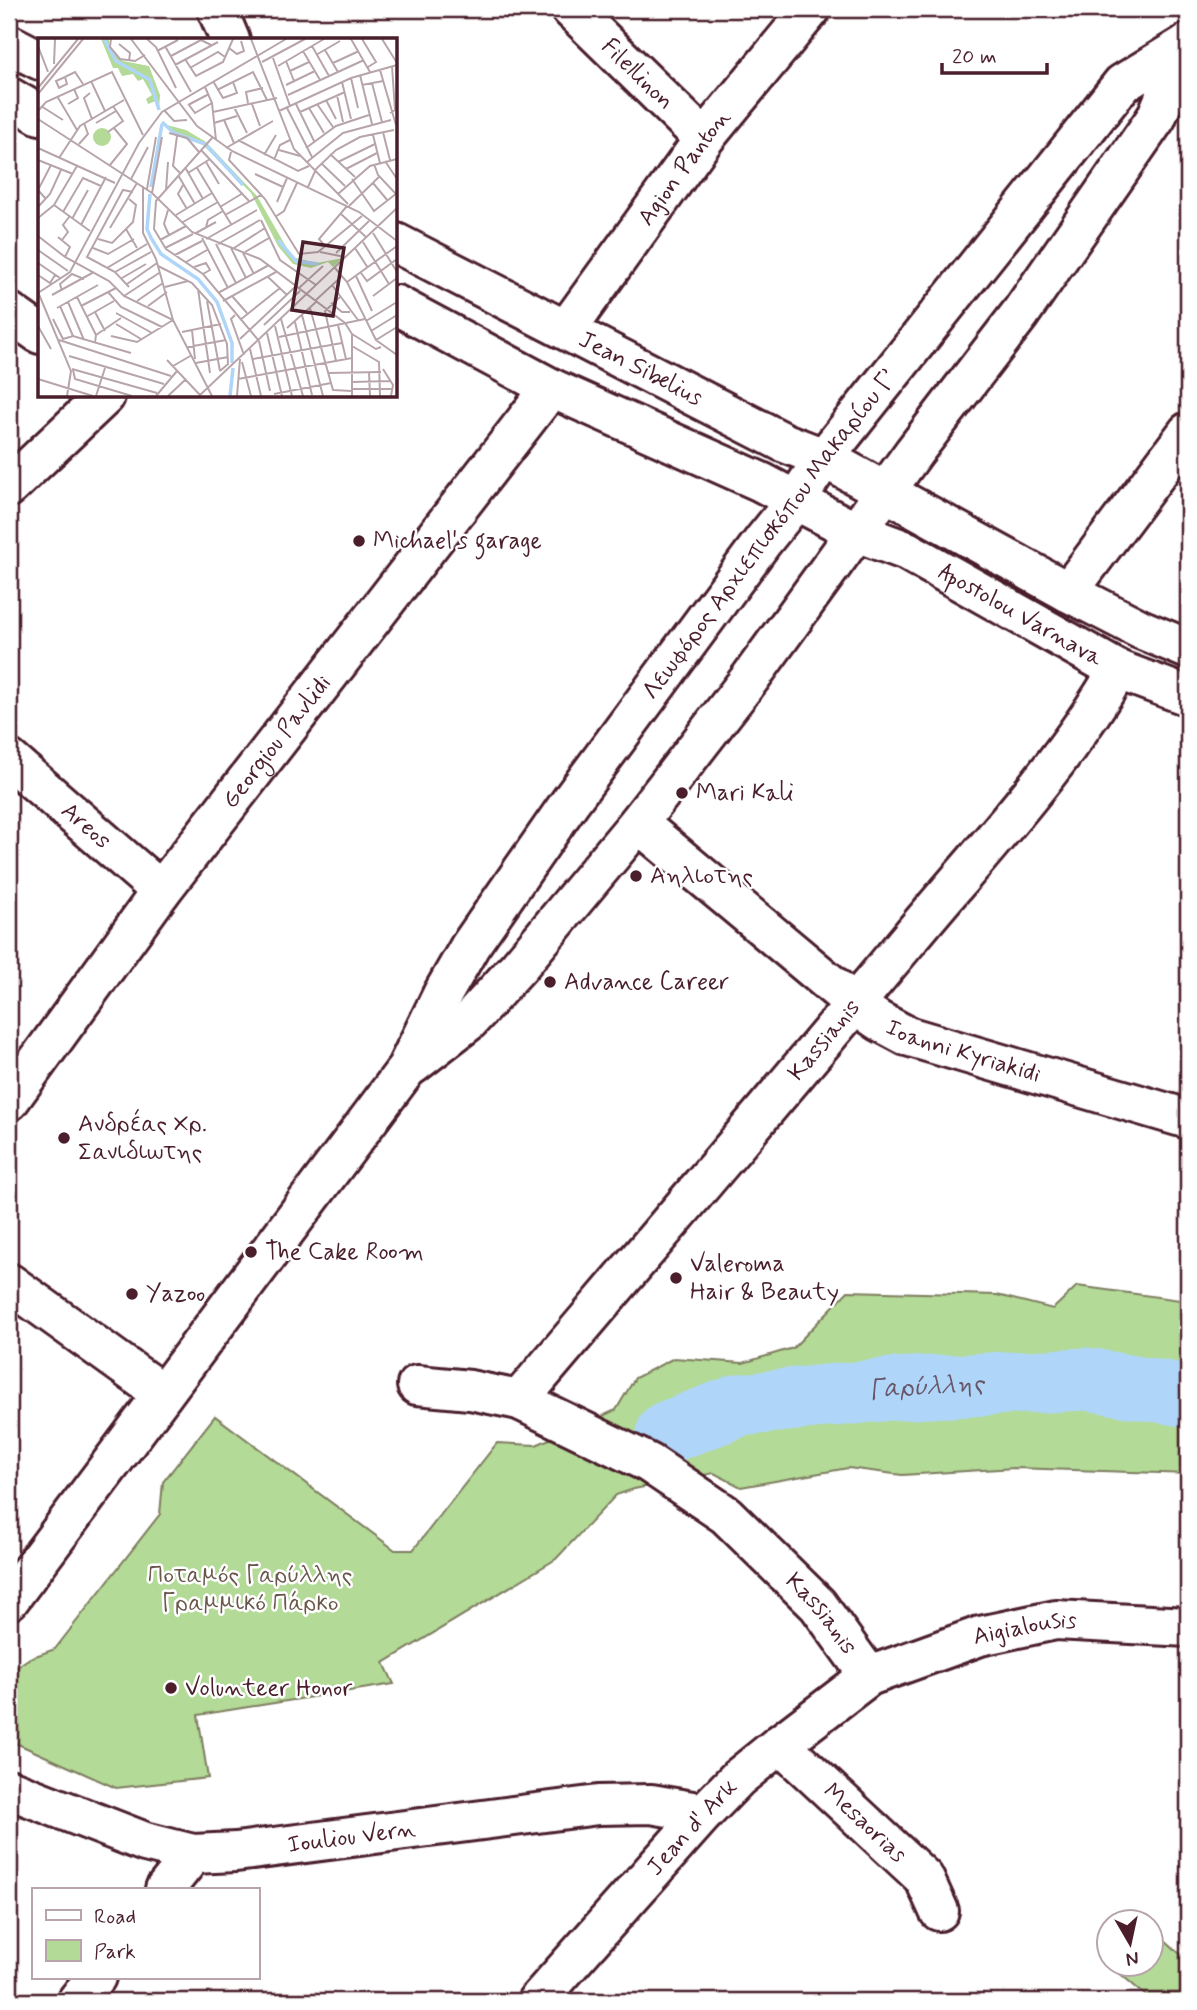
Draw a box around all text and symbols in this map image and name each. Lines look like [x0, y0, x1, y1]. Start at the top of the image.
street label: Filellinon [594, 31, 681, 117]
scale bar [942, 32, 1046, 76]
inset map [38, 38, 397, 397]
text: 20 m [952, 43, 997, 71]
street label: Agion Panton [631, 103, 738, 232]
street label: Jean Sibelius [573, 324, 708, 414]
street label: Λεωφόρος Αρχιεπισκόπου Μακαρίου Γ’ [635, 363, 904, 706]
place label: Michael's garage [373, 526, 542, 560]
marker: Michael's garage [351, 533, 367, 549]
street label: Apostolou Varnava [931, 556, 1109, 674]
street label: Georgiou Pavlidi [215, 669, 338, 815]
place label: Mari Kali [696, 778, 794, 809]
marker: Mari Kali [674, 785, 690, 801]
street label: Areos [54, 796, 118, 856]
place label: Αηλιοτης [650, 861, 753, 892]
marker: Αηλιοτης [628, 868, 644, 884]
place label: Advance Career [564, 967, 729, 998]
marker: Advance Career [542, 974, 558, 990]
street label: Kassianis [781, 993, 868, 1087]
street label: Ioanni Kyriakidi [880, 1012, 1044, 1090]
place label: Ανδρέας Χρ. Σανιδιωτης [78, 1108, 207, 1168]
marker: Ανδρέας Χρ. Σανιδιωτης [56, 1130, 72, 1146]
place label: The Cake Room [265, 1237, 424, 1268]
marker: The Cake Room [243, 1244, 259, 1260]
place label: Valeroma Hair & Beauty [690, 1249, 839, 1308]
marker: Valeroma Hair & Beauty [668, 1270, 684, 1286]
place label: Yazoo [146, 1279, 205, 1310]
marker: Yazoo [124, 1286, 140, 1302]
water label: Γαρύλλης [867, 1367, 986, 1408]
park label: Ποταμός Γαρύλλης Γραμμικό Πάρκο [148, 1560, 352, 1619]
street label: Kassianis [778, 1566, 864, 1661]
street label: Aigialousis [970, 1604, 1078, 1653]
place label: Volunteer Honor [185, 1673, 352, 1704]
marker: Volunteer Honor [163, 1680, 179, 1696]
street label: Jean d' Ark [640, 1772, 744, 1882]
street label: Mesaorias [816, 1776, 914, 1870]
street label: Iouliou Vern [286, 1813, 417, 1861]
legend [32, 1888, 259, 1979]
text: Road [94, 1903, 136, 1931]
north arrow [1096, 1909, 1166, 1979]
text: Park [94, 1938, 136, 1966]
text: N [1124, 1945, 1141, 1972]

